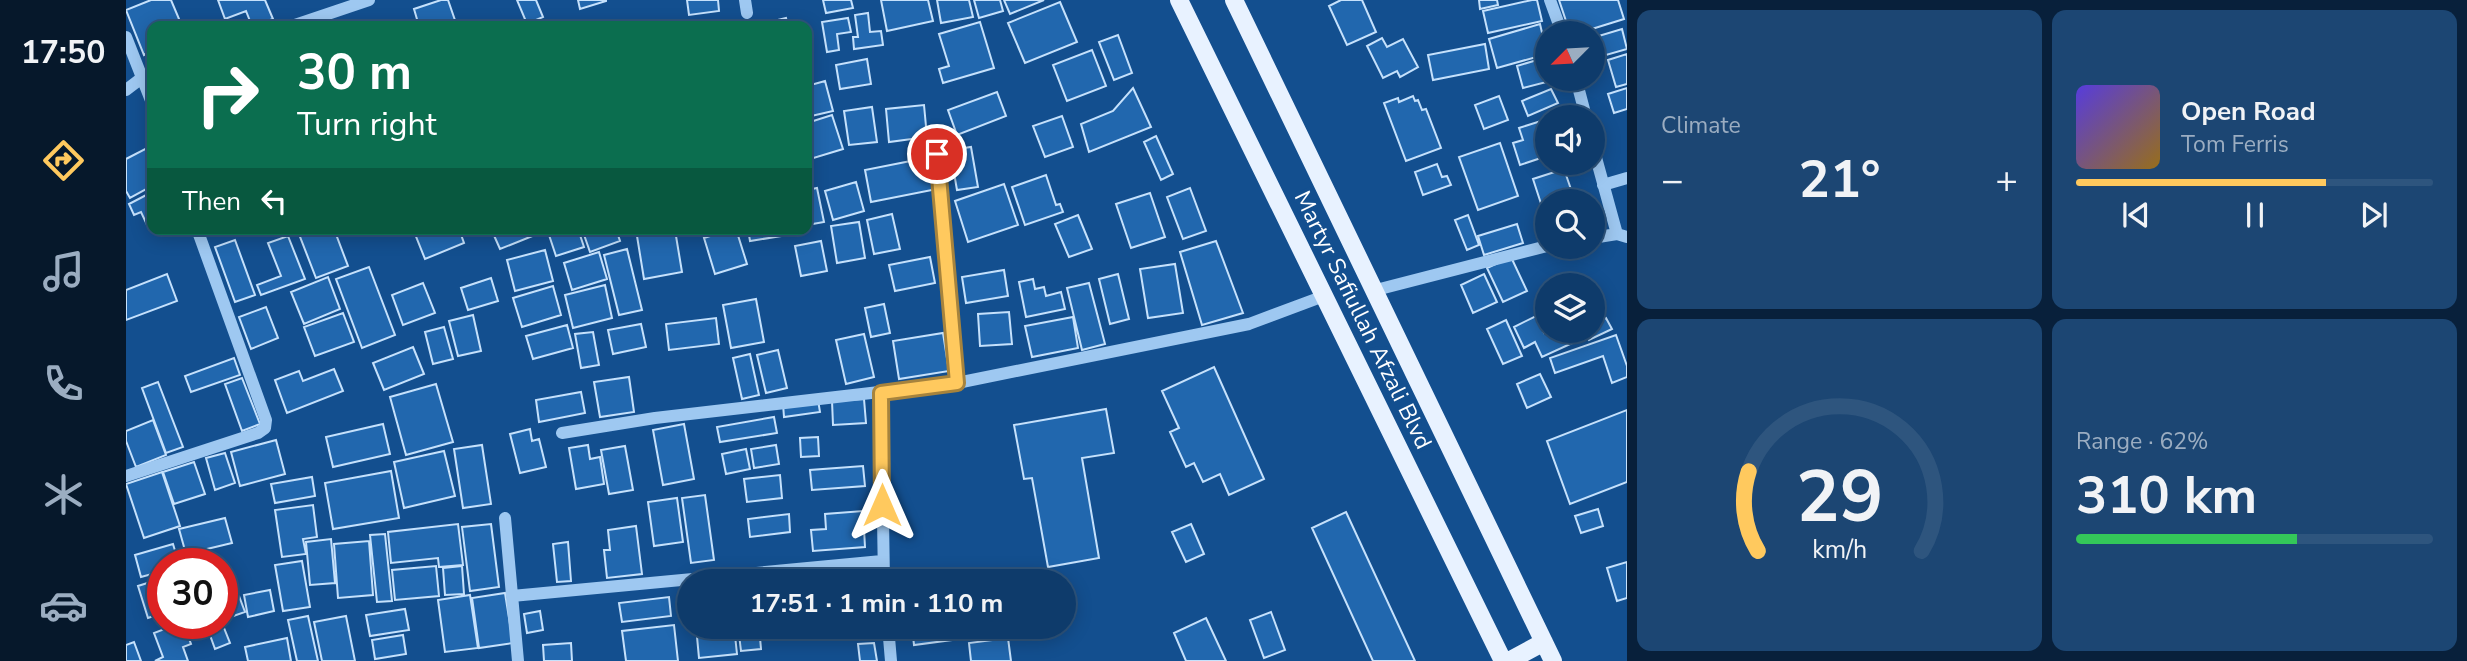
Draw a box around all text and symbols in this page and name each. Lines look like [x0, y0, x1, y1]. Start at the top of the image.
north arrow [1535, 21, 1605, 91]
map controls [1535, 21, 1605, 343]
text: 17:50 [21, 31, 105, 74]
text: 30 m [297, 39, 412, 106]
icon: right [182, 49, 273, 140]
text: Open Road [2181, 94, 2316, 129]
text: Turn right [297, 103, 437, 146]
button: sound [1535, 105, 1605, 175]
text: Climate [1661, 110, 1741, 141]
pin [907, 124, 967, 184]
text: Tom Ferris [2181, 129, 2289, 160]
icon: arrive [918, 135, 956, 173]
icon: directions [39, 136, 88, 185]
text: 21° [1798, 144, 1881, 215]
text: − [1661, 155, 1684, 206]
text: + [1995, 155, 2018, 206]
icon: left [255, 182, 293, 220]
text: Then [182, 184, 241, 219]
street label: Martyr Safiullah Afzali Blvd [1287, 186, 1439, 454]
button: search [1535, 189, 1605, 259]
icon: previous [2117, 196, 2155, 234]
icon: pause [2236, 196, 2274, 234]
icon: next [2355, 196, 2393, 234]
icon: music [39, 247, 88, 296]
button: layers [1535, 273, 1605, 343]
icon: phone [39, 359, 88, 408]
text: Range · 62% [2076, 426, 2208, 457]
text: 29 [1796, 447, 1883, 547]
text: 310 km [2076, 460, 2257, 531]
position arrow [845, 468, 919, 542]
icon: climate [39, 470, 88, 519]
text: km/h [1812, 533, 1867, 567]
speed limit sign: 30 [147, 548, 238, 639]
icon: car [39, 581, 88, 630]
text: 17:51 · 1 min · 110 m [750, 586, 1003, 621]

